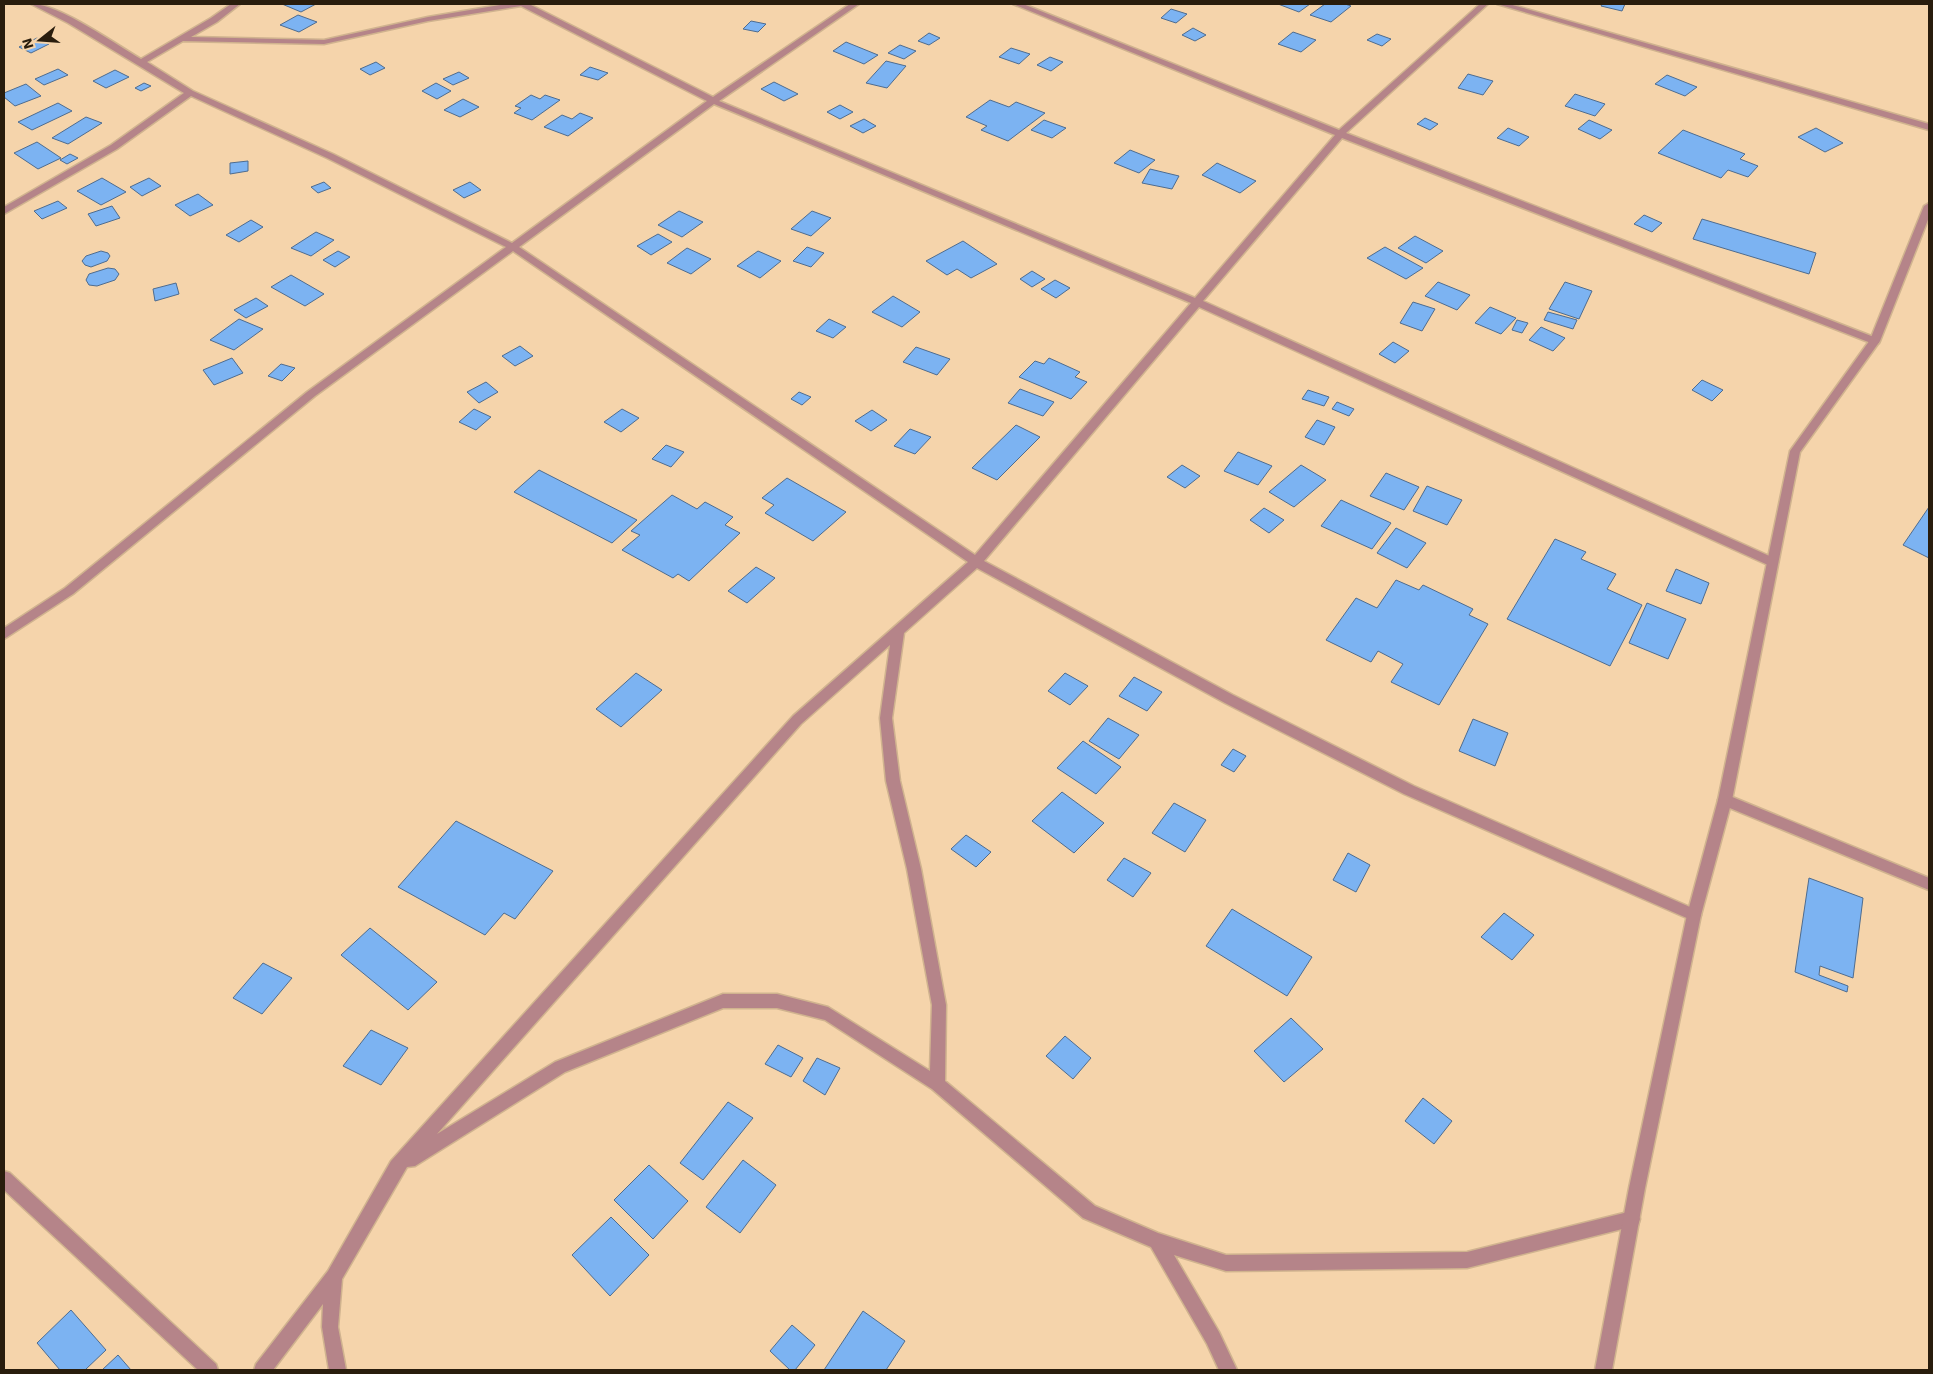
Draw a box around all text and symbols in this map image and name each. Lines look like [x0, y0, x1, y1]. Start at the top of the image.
north arrow [15, 15, 65, 65]
text: N [18, 37, 37, 51]

